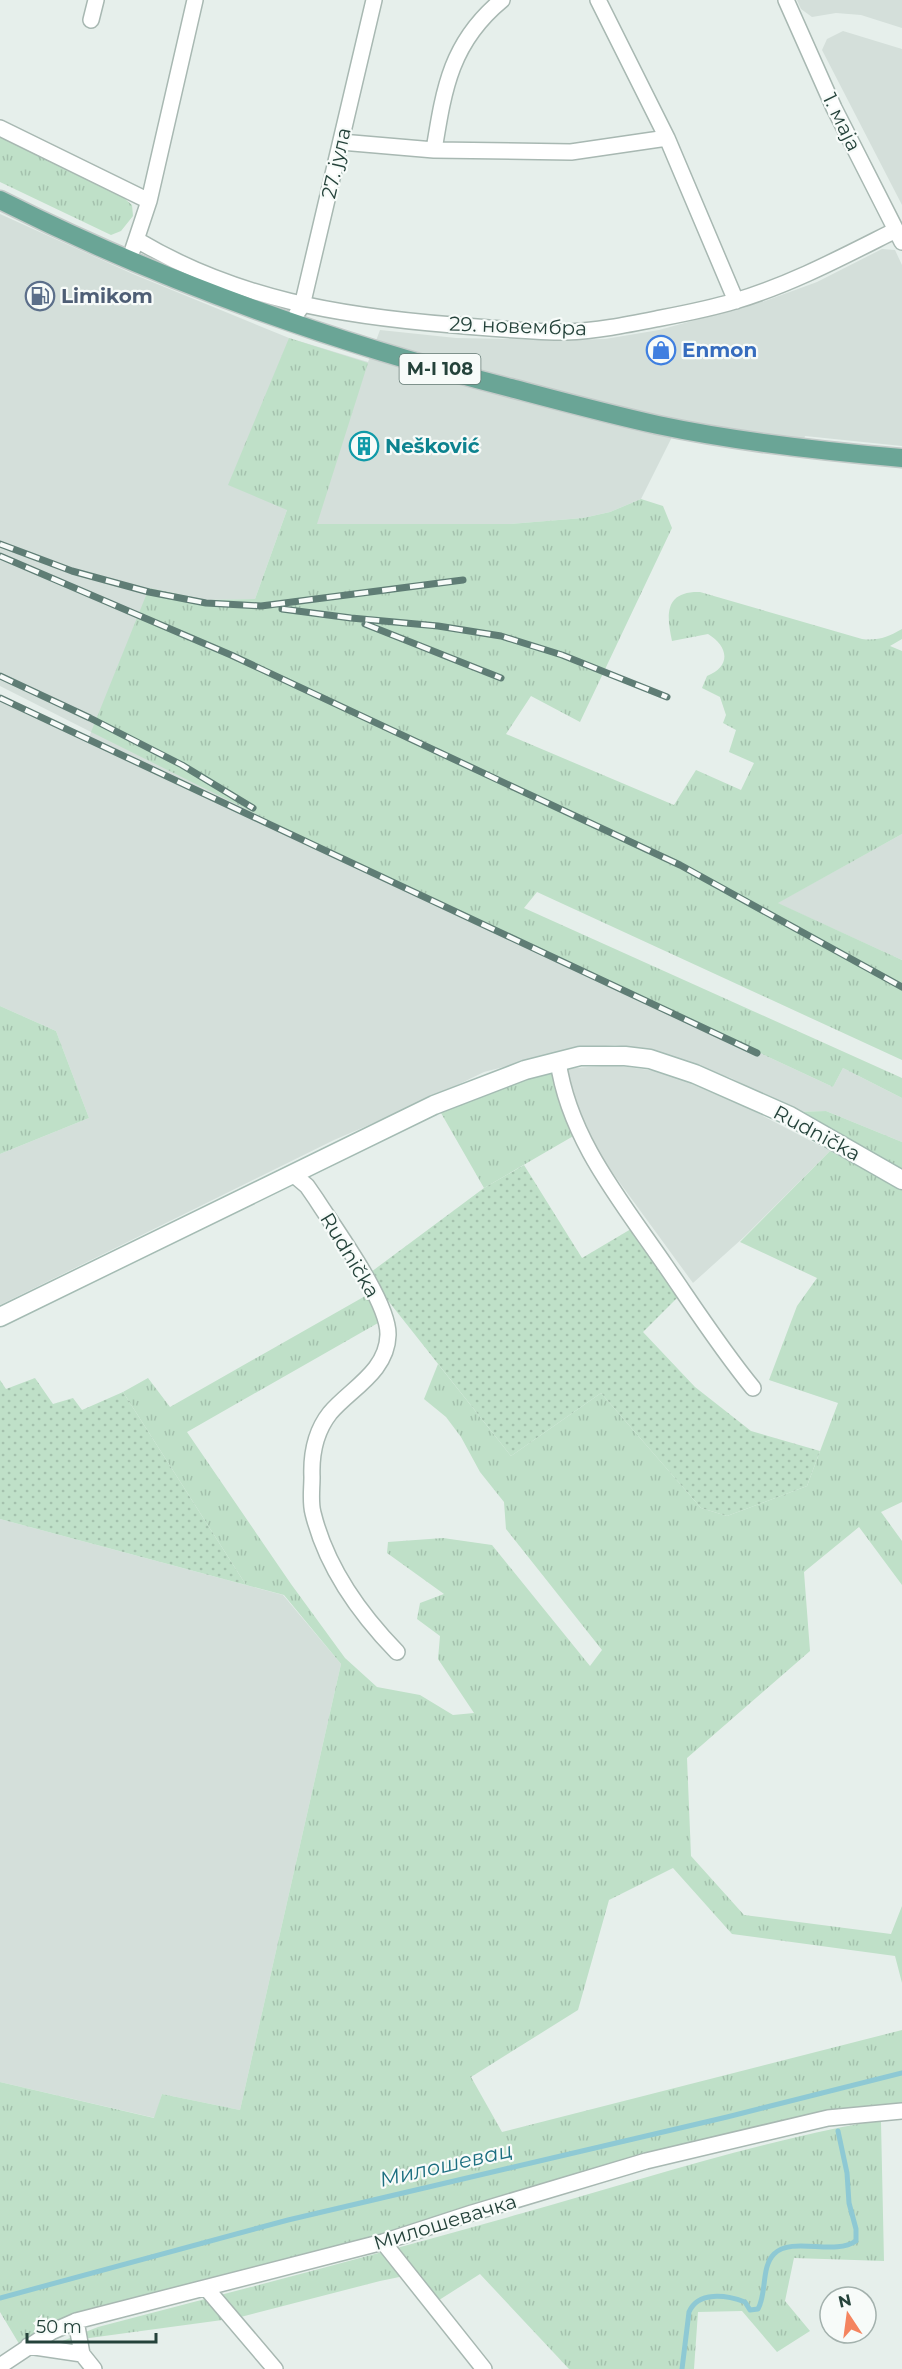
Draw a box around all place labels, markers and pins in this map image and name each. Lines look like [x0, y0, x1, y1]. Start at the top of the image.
fuel station icon: Limikom [24, 280, 56, 312]
place label: Limikom [61, 284, 153, 308]
shop icon: Enmon [645, 334, 677, 366]
place label: Enmon [682, 338, 757, 362]
building icon: Nešković [348, 430, 380, 462]
place label: Nešković [385, 434, 480, 458]

